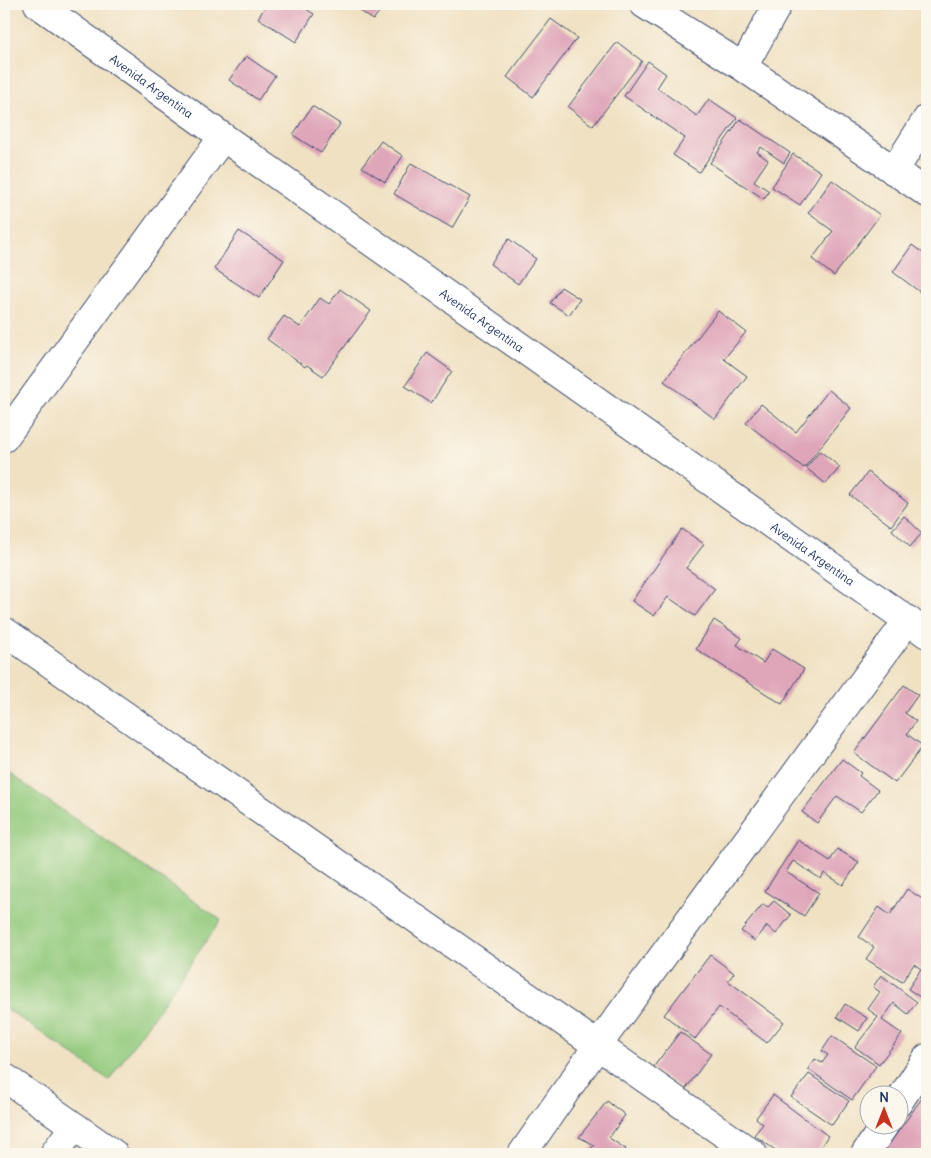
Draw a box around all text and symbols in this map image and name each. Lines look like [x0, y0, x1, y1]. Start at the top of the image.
street label: Avenida Argentina [107, 51, 197, 121]
street label: Avenida Argentina [437, 285, 527, 355]
street label: Avenida Argentina [768, 519, 858, 588]
north arrow [858, 1086, 908, 1136]
text: N [879, 1088, 889, 1106]

